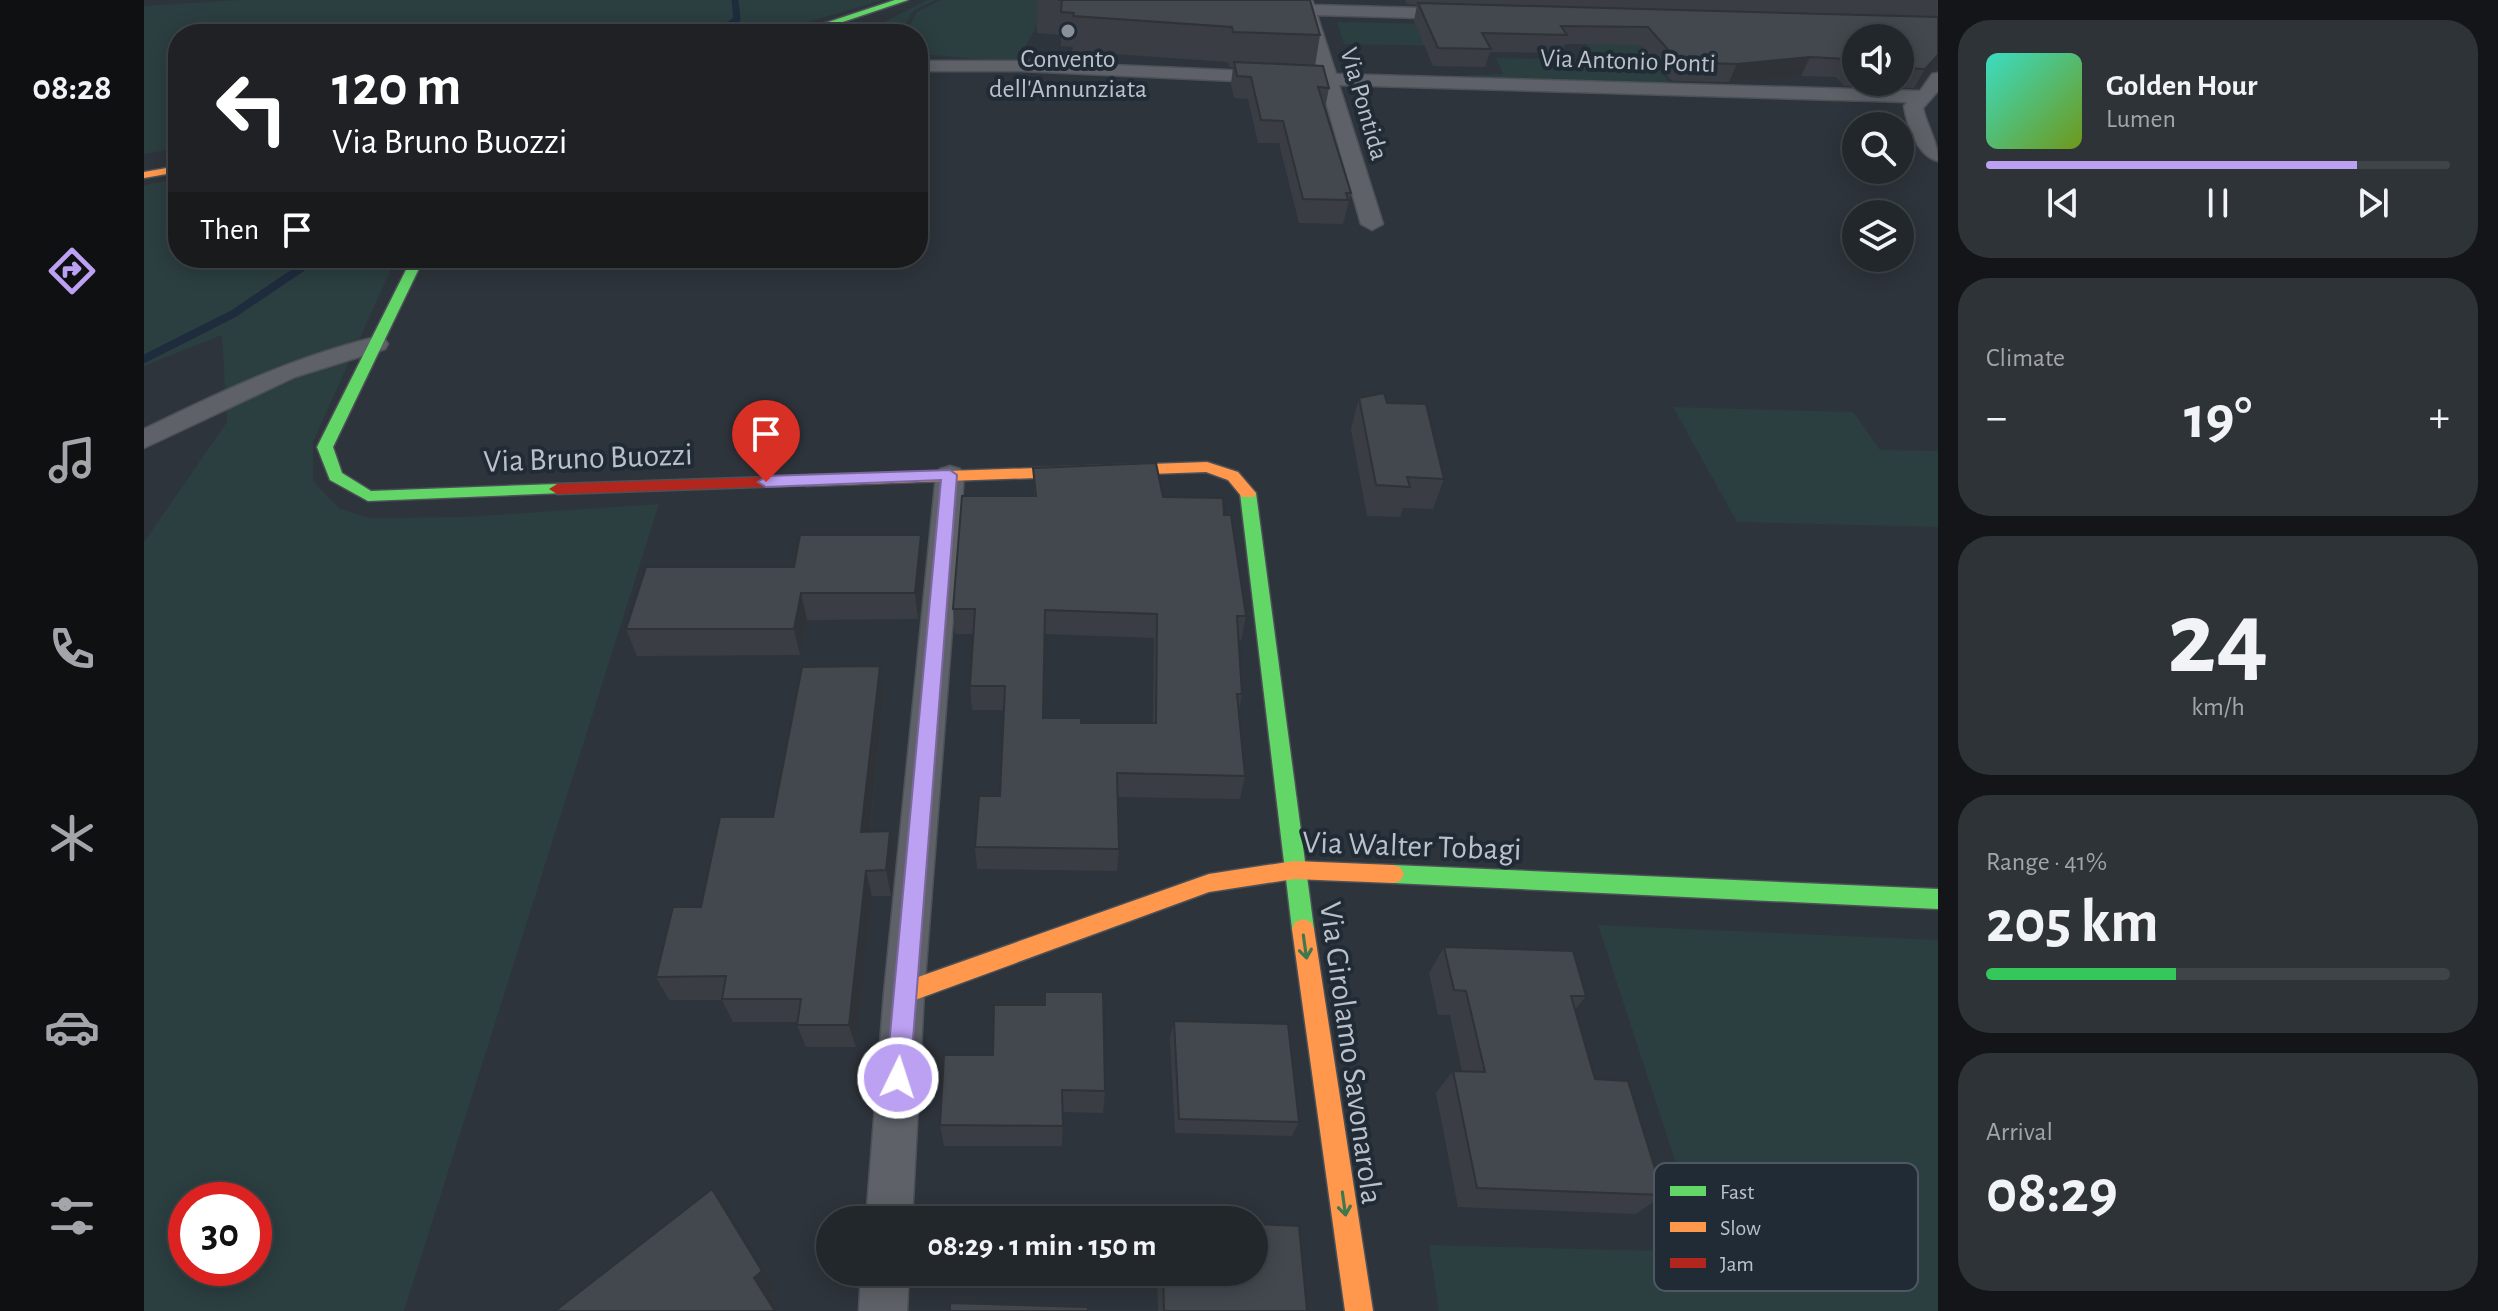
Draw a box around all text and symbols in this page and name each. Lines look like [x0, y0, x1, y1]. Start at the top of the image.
marker: Convento dell'Annunziata [1059, 22, 1077, 40]
map controls [1842, 24, 1914, 272]
button: sound [1842, 24, 1914, 96]
street label: Via Pontida [1336, 45, 1392, 163]
street label: Via Antonio Ponti [1540, 45, 1716, 77]
place label: Convento dell'Annunziata [989, 46, 1147, 102]
icon: left [200, 56, 304, 160]
text: 120 m [332, 59, 461, 115]
text: 08:28 [32, 70, 112, 106]
text: Golden Hour [2106, 71, 2258, 101]
text: Lumen [2106, 106, 2176, 132]
button: search [1842, 112, 1914, 184]
text: Via Bruno Buozzi [332, 124, 568, 160]
icon: previous [2041, 181, 2085, 225]
icon: pause [2196, 181, 2240, 225]
icon: next [2351, 181, 2395, 225]
button: layers [1842, 200, 1914, 272]
icon: arrive [275, 208, 319, 252]
text: Then [200, 215, 259, 245]
icon: directions [44, 243, 100, 299]
text: Climate [1986, 345, 2065, 371]
text: 19° [2184, 389, 2252, 449]
text: − [1986, 396, 2007, 440]
text: + [2429, 396, 2450, 440]
pin [732, 400, 800, 482]
icon: arrive [744, 412, 788, 456]
icon: music [44, 432, 100, 488]
street label: Via Bruno Buozzi [483, 438, 693, 478]
text: 24 [2167, 588, 2269, 692]
icon: phone [44, 621, 100, 677]
text: km/h [2191, 694, 2245, 720]
icon: climate [44, 810, 100, 866]
street label: Via Walter Tobagi [1302, 826, 1522, 866]
text: Range · 41% [1986, 849, 2107, 875]
text: 205 km [1986, 893, 2159, 953]
street label: Via Girolamo Savonarola [1314, 900, 1388, 1206]
one-way arrow [1298, 934, 1313, 959]
icon: car [44, 999, 100, 1055]
position arrow [856, 1036, 940, 1120]
text: Arrival [1986, 1119, 2053, 1145]
legend [1654, 1163, 1918, 1291]
text: 08:29 [1986, 1163, 2118, 1223]
text: Fast [1720, 1181, 1754, 1203]
speed limit sign: 30 [168, 1182, 272, 1286]
icon: filters [44, 1188, 100, 1244]
one-way arrow [1337, 1191, 1352, 1216]
text: Slow [1720, 1217, 1761, 1239]
text: 08:29 · 1 min · 150 m [927, 1231, 1157, 1261]
text: Jam [1720, 1253, 1754, 1275]

